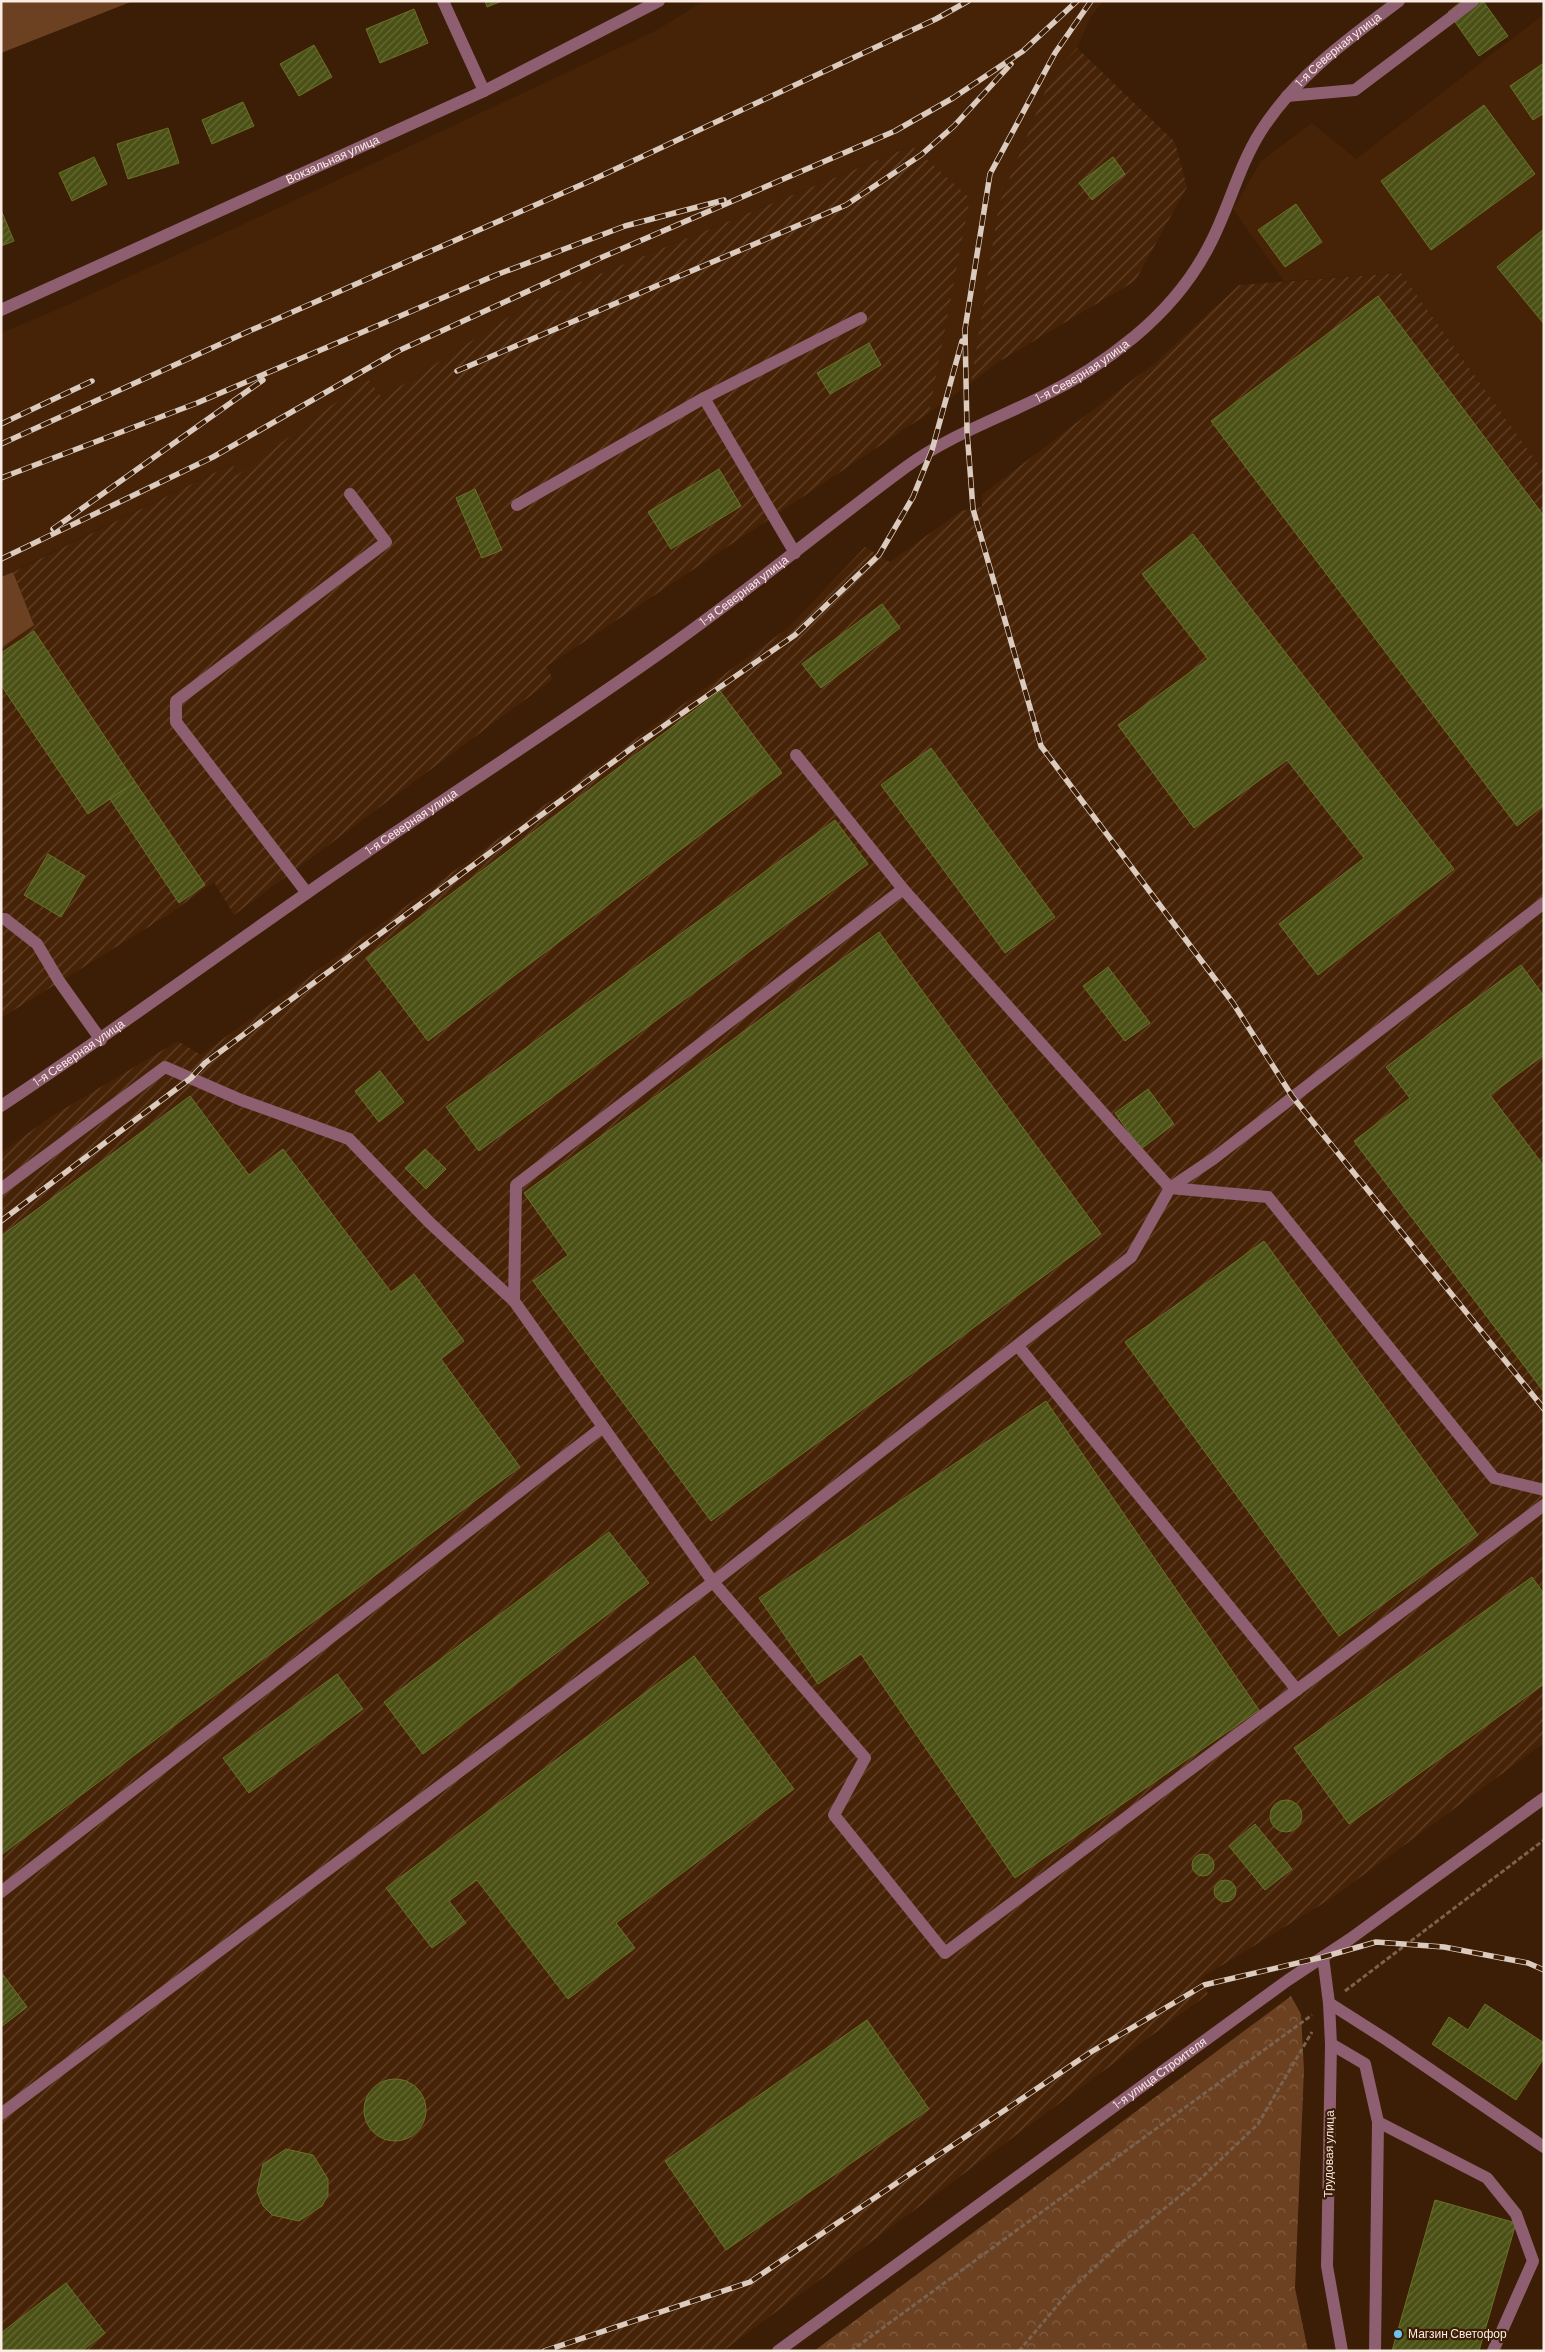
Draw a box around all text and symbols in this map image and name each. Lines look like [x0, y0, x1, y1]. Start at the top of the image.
street label: 1-я Северная улица [1292, 9, 1384, 89]
street label: Вокзальная улица [283, 131, 381, 186]
street label: 1-я Северная улица [1033, 336, 1131, 405]
street label: 1-я Северная улица [696, 552, 791, 628]
street label: 1-я Северная улица [362, 785, 460, 857]
street label: 1-я Северная улица [30, 1016, 127, 1089]
street label: 1-я улица Строителя [1109, 2034, 1209, 2111]
street label: Трудовая улица [1320, 2110, 1337, 2198]
place label: Магзин Светофор [1408, 2326, 1507, 2341]
marker: Магзин Светофор [1392, 2328, 1404, 2340]

